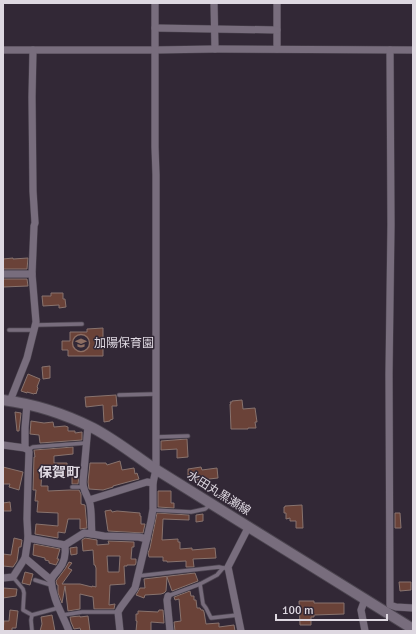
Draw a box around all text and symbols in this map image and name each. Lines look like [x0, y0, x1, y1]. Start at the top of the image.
school or university icon: 加陽保育園 [71, 333, 91, 353]
place label: 加陽保育園 [94, 336, 154, 351]
district label: 保賀町 [38, 464, 80, 481]
street label: 水田丸黒瀬線 [184, 468, 253, 519]
scale bar [276, 596, 387, 622]
text: 100 m [282, 603, 314, 618]

